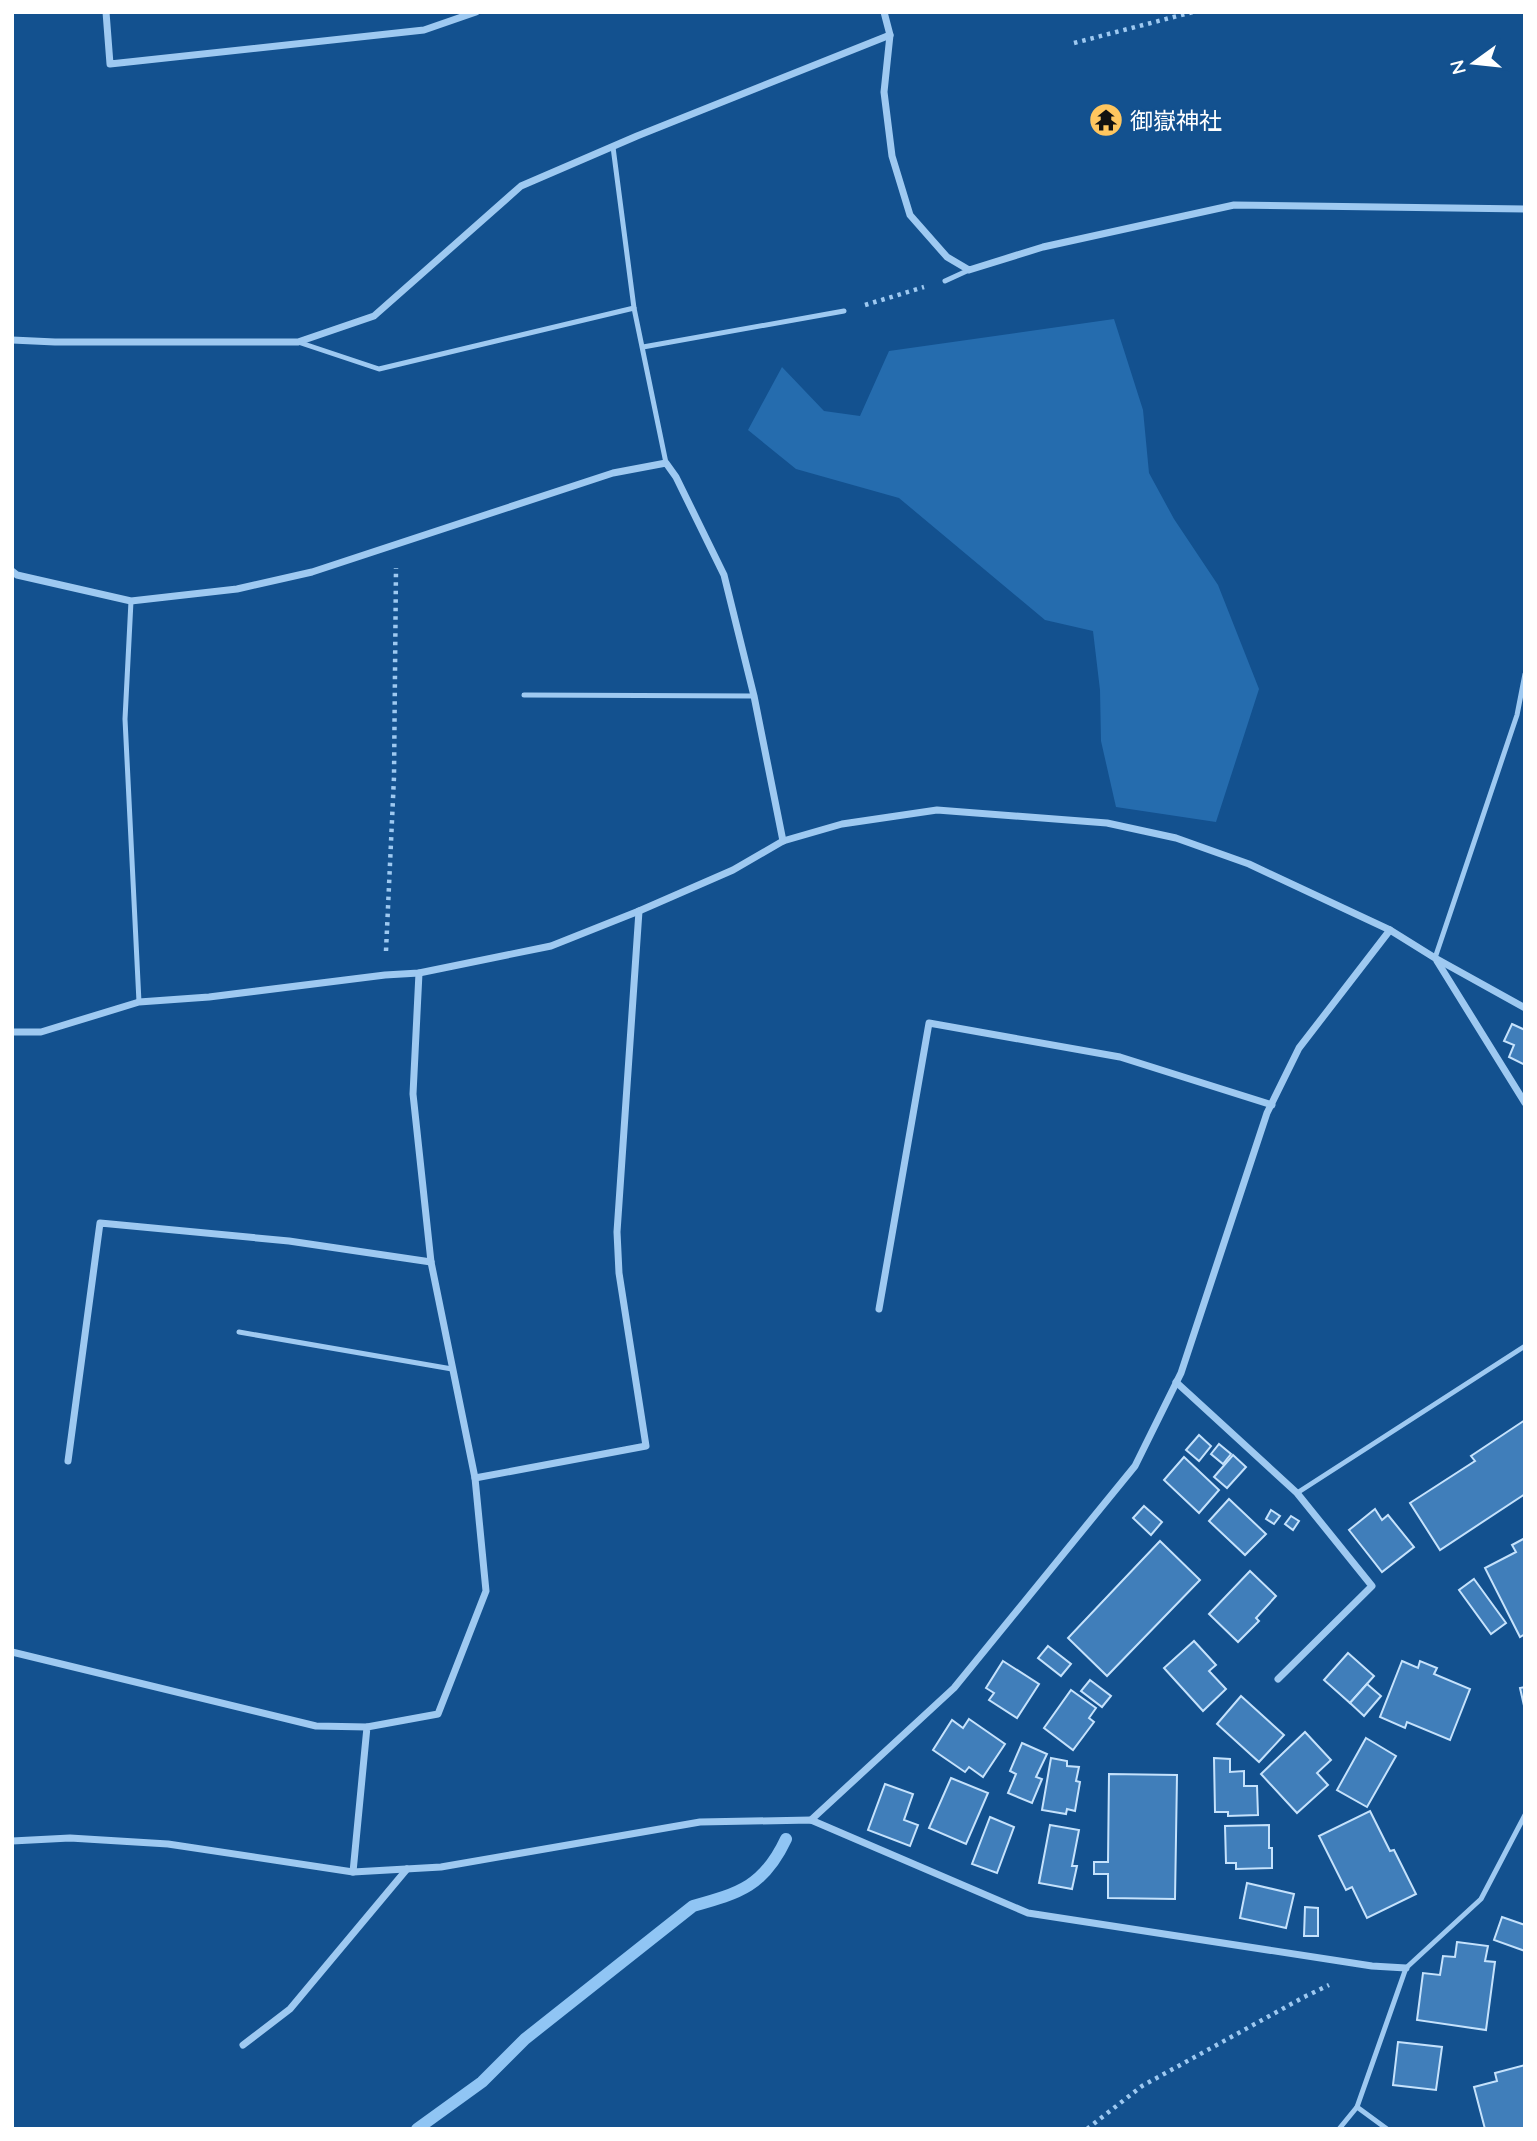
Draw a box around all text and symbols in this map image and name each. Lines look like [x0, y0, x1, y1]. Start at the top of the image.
north arrow [1439, 28, 1509, 98]
text: N [1444, 58, 1471, 77]
temple icon: 御嶽神社 [1087, 101, 1125, 139]
place label: 御嶽神社 [1130, 106, 1222, 135]

